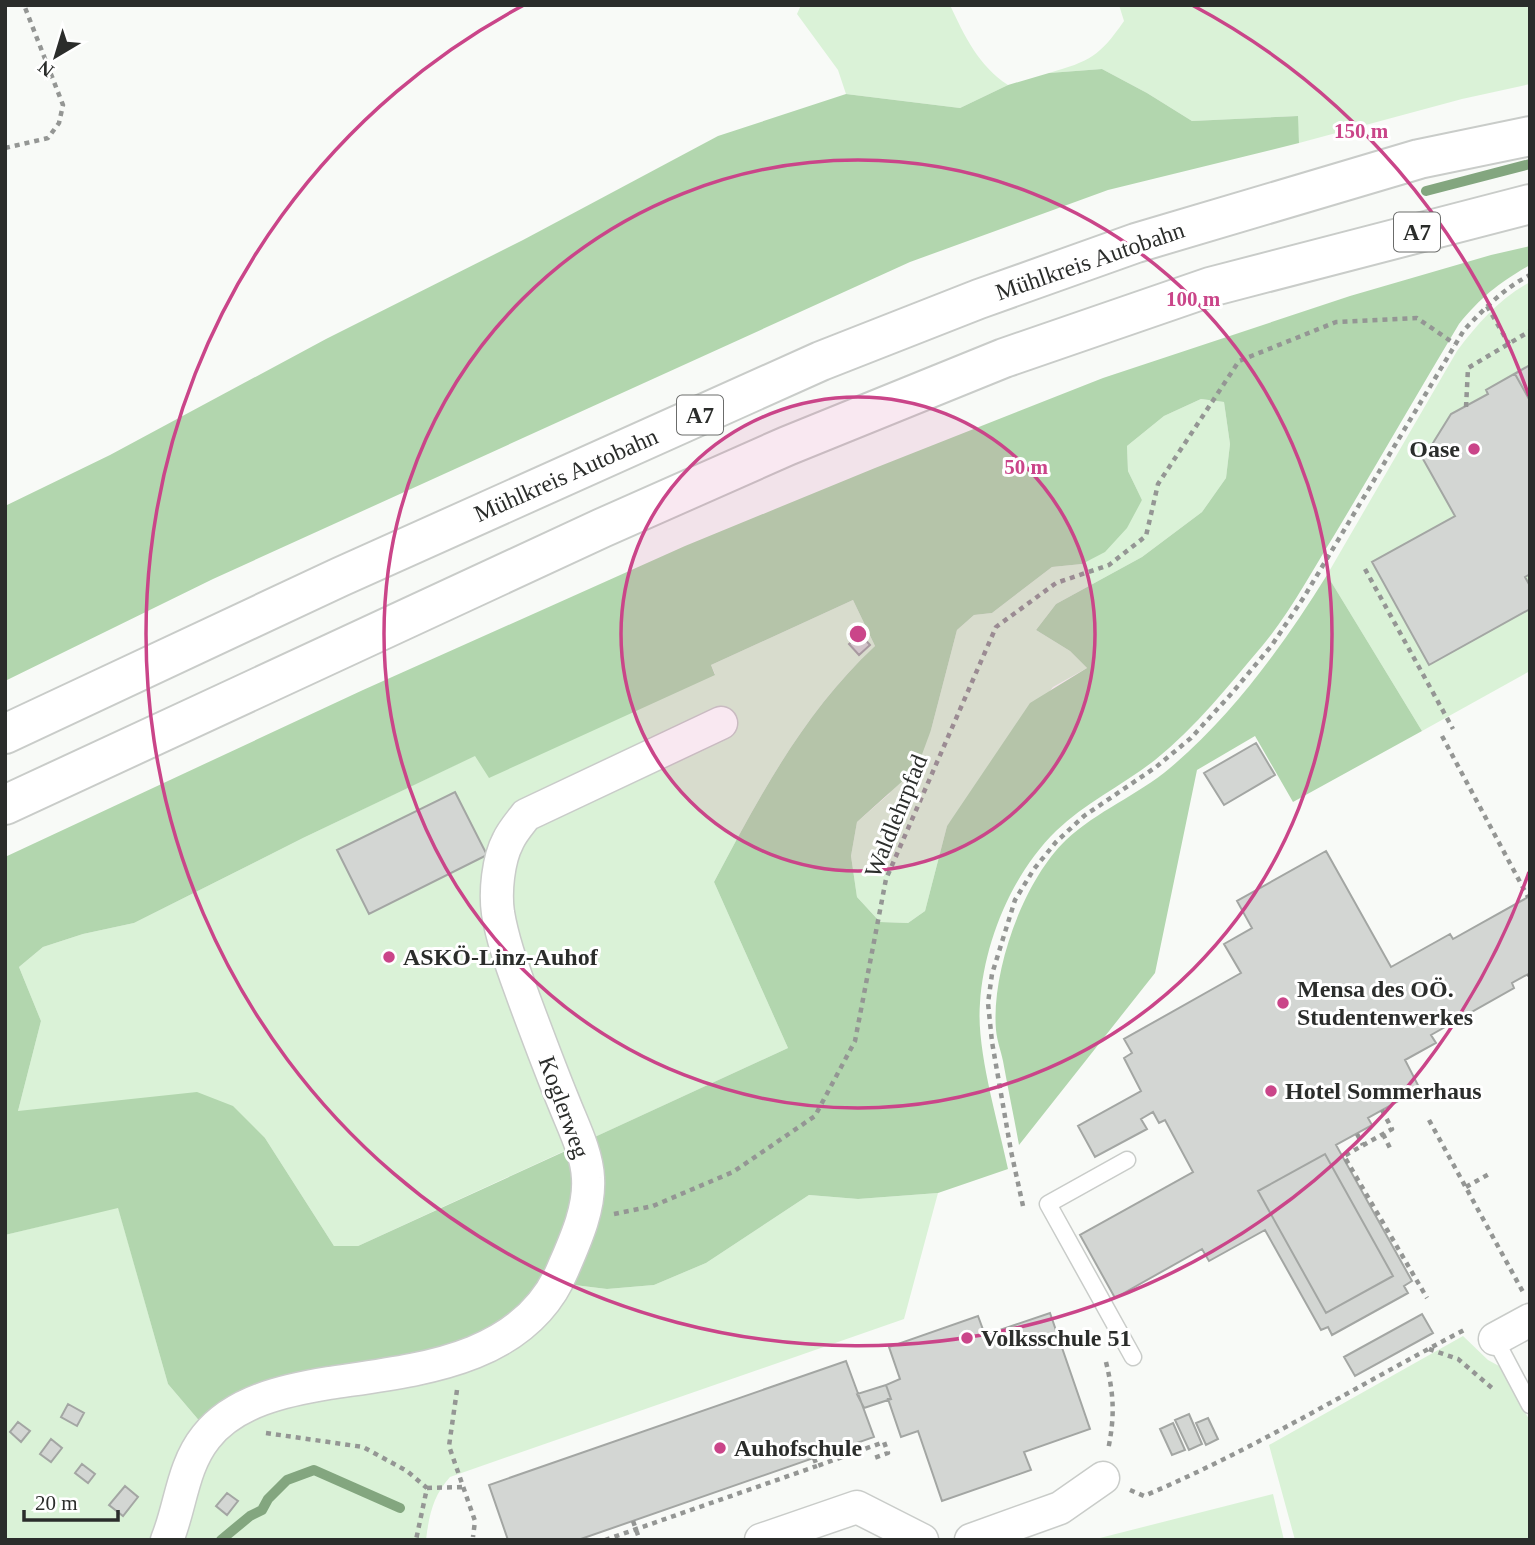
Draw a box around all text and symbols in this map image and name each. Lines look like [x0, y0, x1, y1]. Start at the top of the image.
north arrow [21, 21, 91, 91]
text: N [34, 56, 58, 82]
text: 150 m [1334, 119, 1389, 143]
road number: A7 [1394, 213, 1440, 252]
street label: Mühlkreis Autobahn [992, 216, 1188, 306]
text: 100 m [1166, 287, 1221, 311]
road number: A7 [677, 396, 723, 434]
street label: Mühlkreis Autobahn [470, 423, 662, 527]
place label: Oase [1409, 436, 1460, 462]
marker: Oase [1466, 441, 1482, 457]
text: 50 m [1004, 455, 1048, 479]
centre of rings [846, 622, 870, 646]
street label: Waldlehrpfad [860, 751, 932, 881]
place label: ASKÖ-Linz-Auhof [403, 944, 599, 970]
marker: ASKÖ-Linz-Auhof [381, 949, 397, 965]
place label: Mensa des OÖ. Studentenwerkes [1297, 976, 1473, 1030]
marker: Mensa des OÖ. Studentenwerkes [1275, 995, 1291, 1011]
street label: Koglerweg [534, 1052, 594, 1162]
place label: Hotel Sommerhaus [1285, 1078, 1482, 1104]
marker: Hotel Sommerhaus [1263, 1083, 1279, 1099]
place label: Volksschule 51 [981, 1325, 1132, 1351]
marker: Volksschule 51 [959, 1330, 975, 1346]
place label: Auhofschule [734, 1435, 862, 1461]
marker: Auhofschule [712, 1440, 728, 1456]
scale bar [24, 1478, 119, 1522]
text: 20 m [35, 1491, 78, 1515]

